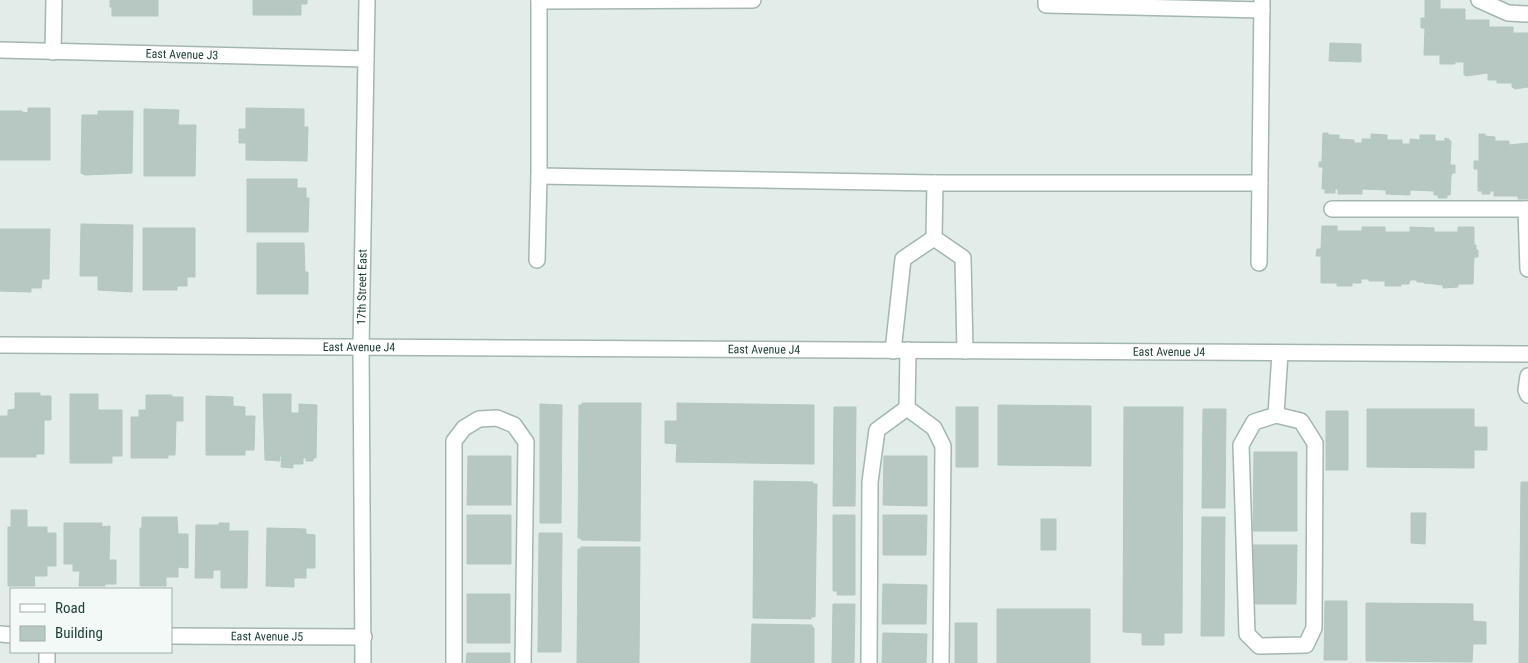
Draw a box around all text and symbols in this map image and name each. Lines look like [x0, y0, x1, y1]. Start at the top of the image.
street label: East Avenue J3 [145, 47, 218, 62]
street label: 17th Street East [354, 249, 370, 325]
street label: East Avenue J4 [323, 340, 395, 354]
street label: East Avenue J4 [728, 342, 800, 357]
street label: East Avenue J4 [1133, 345, 1205, 359]
legend [10, 588, 172, 653]
text: Road [55, 599, 85, 617]
text: Building [55, 624, 103, 642]
street label: East Avenue J5 [231, 629, 303, 644]

